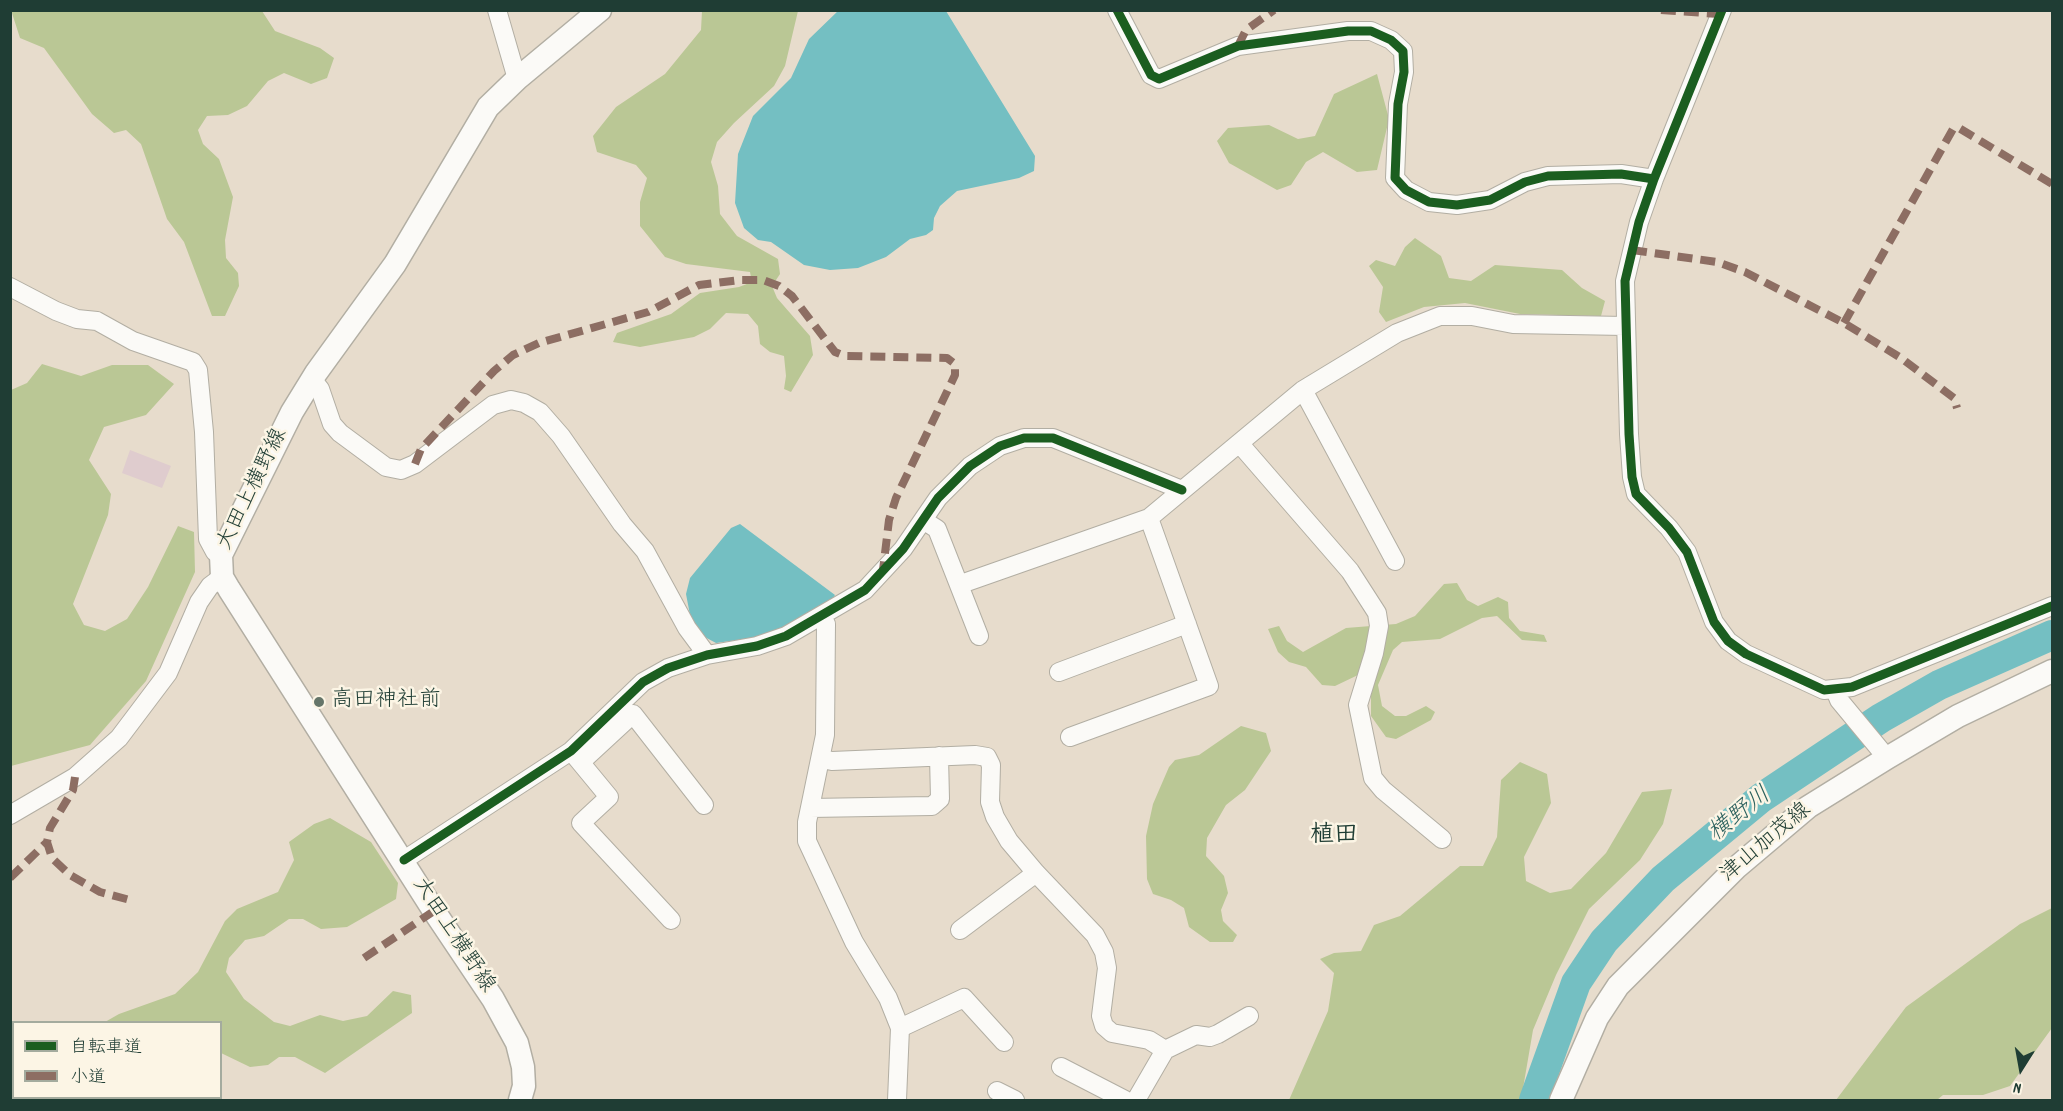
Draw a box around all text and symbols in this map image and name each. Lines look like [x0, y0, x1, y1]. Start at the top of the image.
street label: 大田上横野線 [213, 425, 295, 555]
place label: 高田神社前 [331, 689, 441, 715]
marker: 高田神社前 [312, 695, 326, 709]
water label: 横野川 [1704, 782, 1778, 850]
street label: 津山加茂線 [1716, 799, 1818, 889]
district label: 植田 [1310, 824, 1358, 852]
street label: 大田上横野線 [405, 873, 499, 999]
legend [12, 1021, 222, 1099]
text: 自転車道 [70, 1036, 142, 1061]
north arrow [1991, 1039, 2051, 1099]
text: 小道 [70, 1066, 106, 1091]
text: N [2011, 1075, 2024, 1099]

